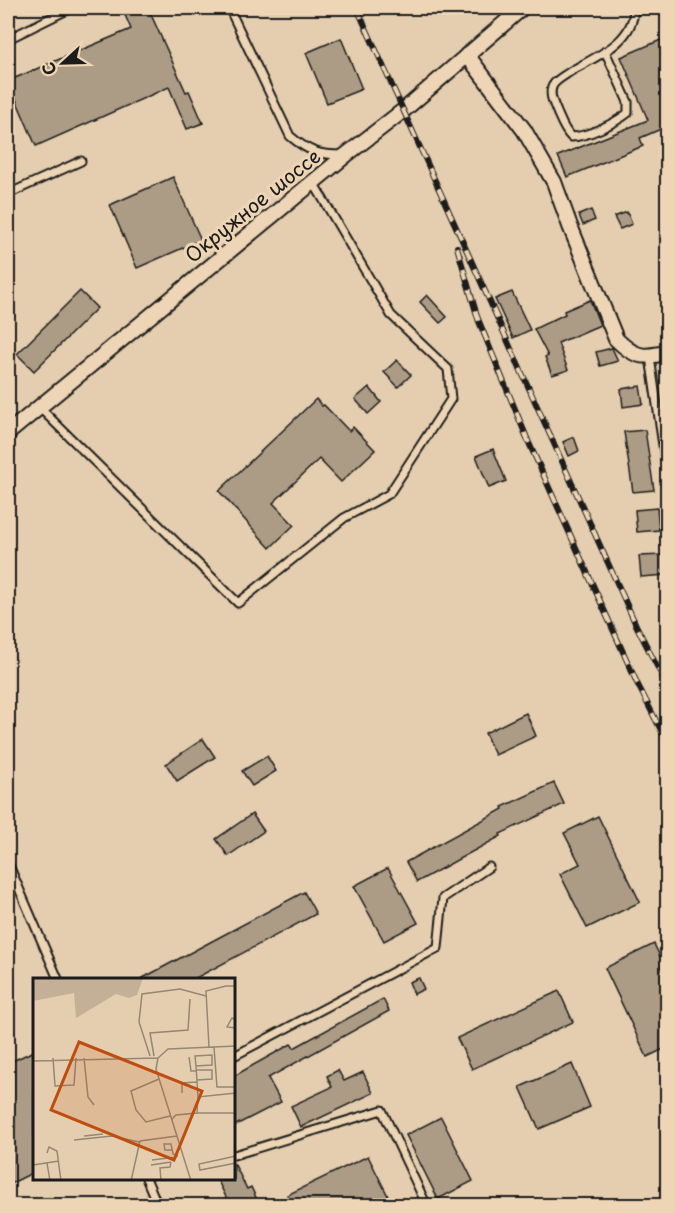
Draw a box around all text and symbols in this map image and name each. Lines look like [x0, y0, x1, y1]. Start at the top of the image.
north arrow [33, 33, 93, 93]
text: С [35, 59, 62, 79]
street label: Окружное шоссе [178, 141, 327, 269]
inset map [33, 978, 236, 1180]

